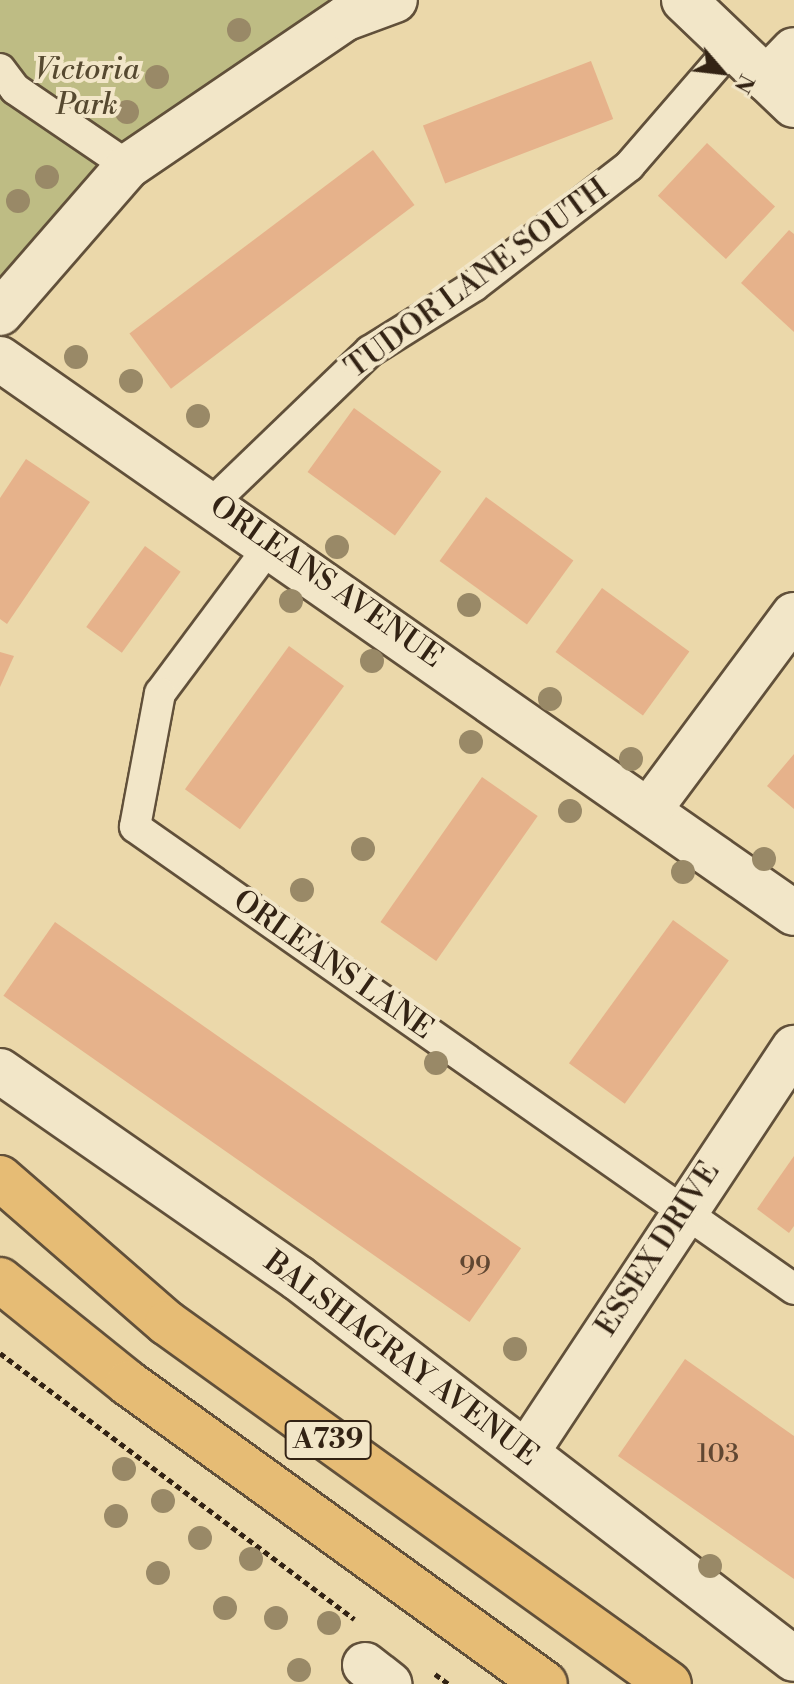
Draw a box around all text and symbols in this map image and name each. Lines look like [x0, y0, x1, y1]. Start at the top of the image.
north arrow [682, 32, 762, 112]
park label: Victoria Park [35, 52, 139, 122]
text: N [728, 69, 760, 98]
street label: TUDOR LANE SOUTH [339, 172, 615, 386]
street label: ORLEANS AVENUE [203, 488, 449, 676]
street label: ORLEANS LANE [226, 883, 440, 1047]
street label: ESSEX DRIVE [588, 1155, 728, 1343]
street label: BALSHAGRAY AVENUE [257, 1244, 545, 1474]
house number: 99 [459, 1251, 491, 1283]
road number: A739 [284, 1416, 372, 1464]
house number: 103 [697, 1439, 739, 1471]

